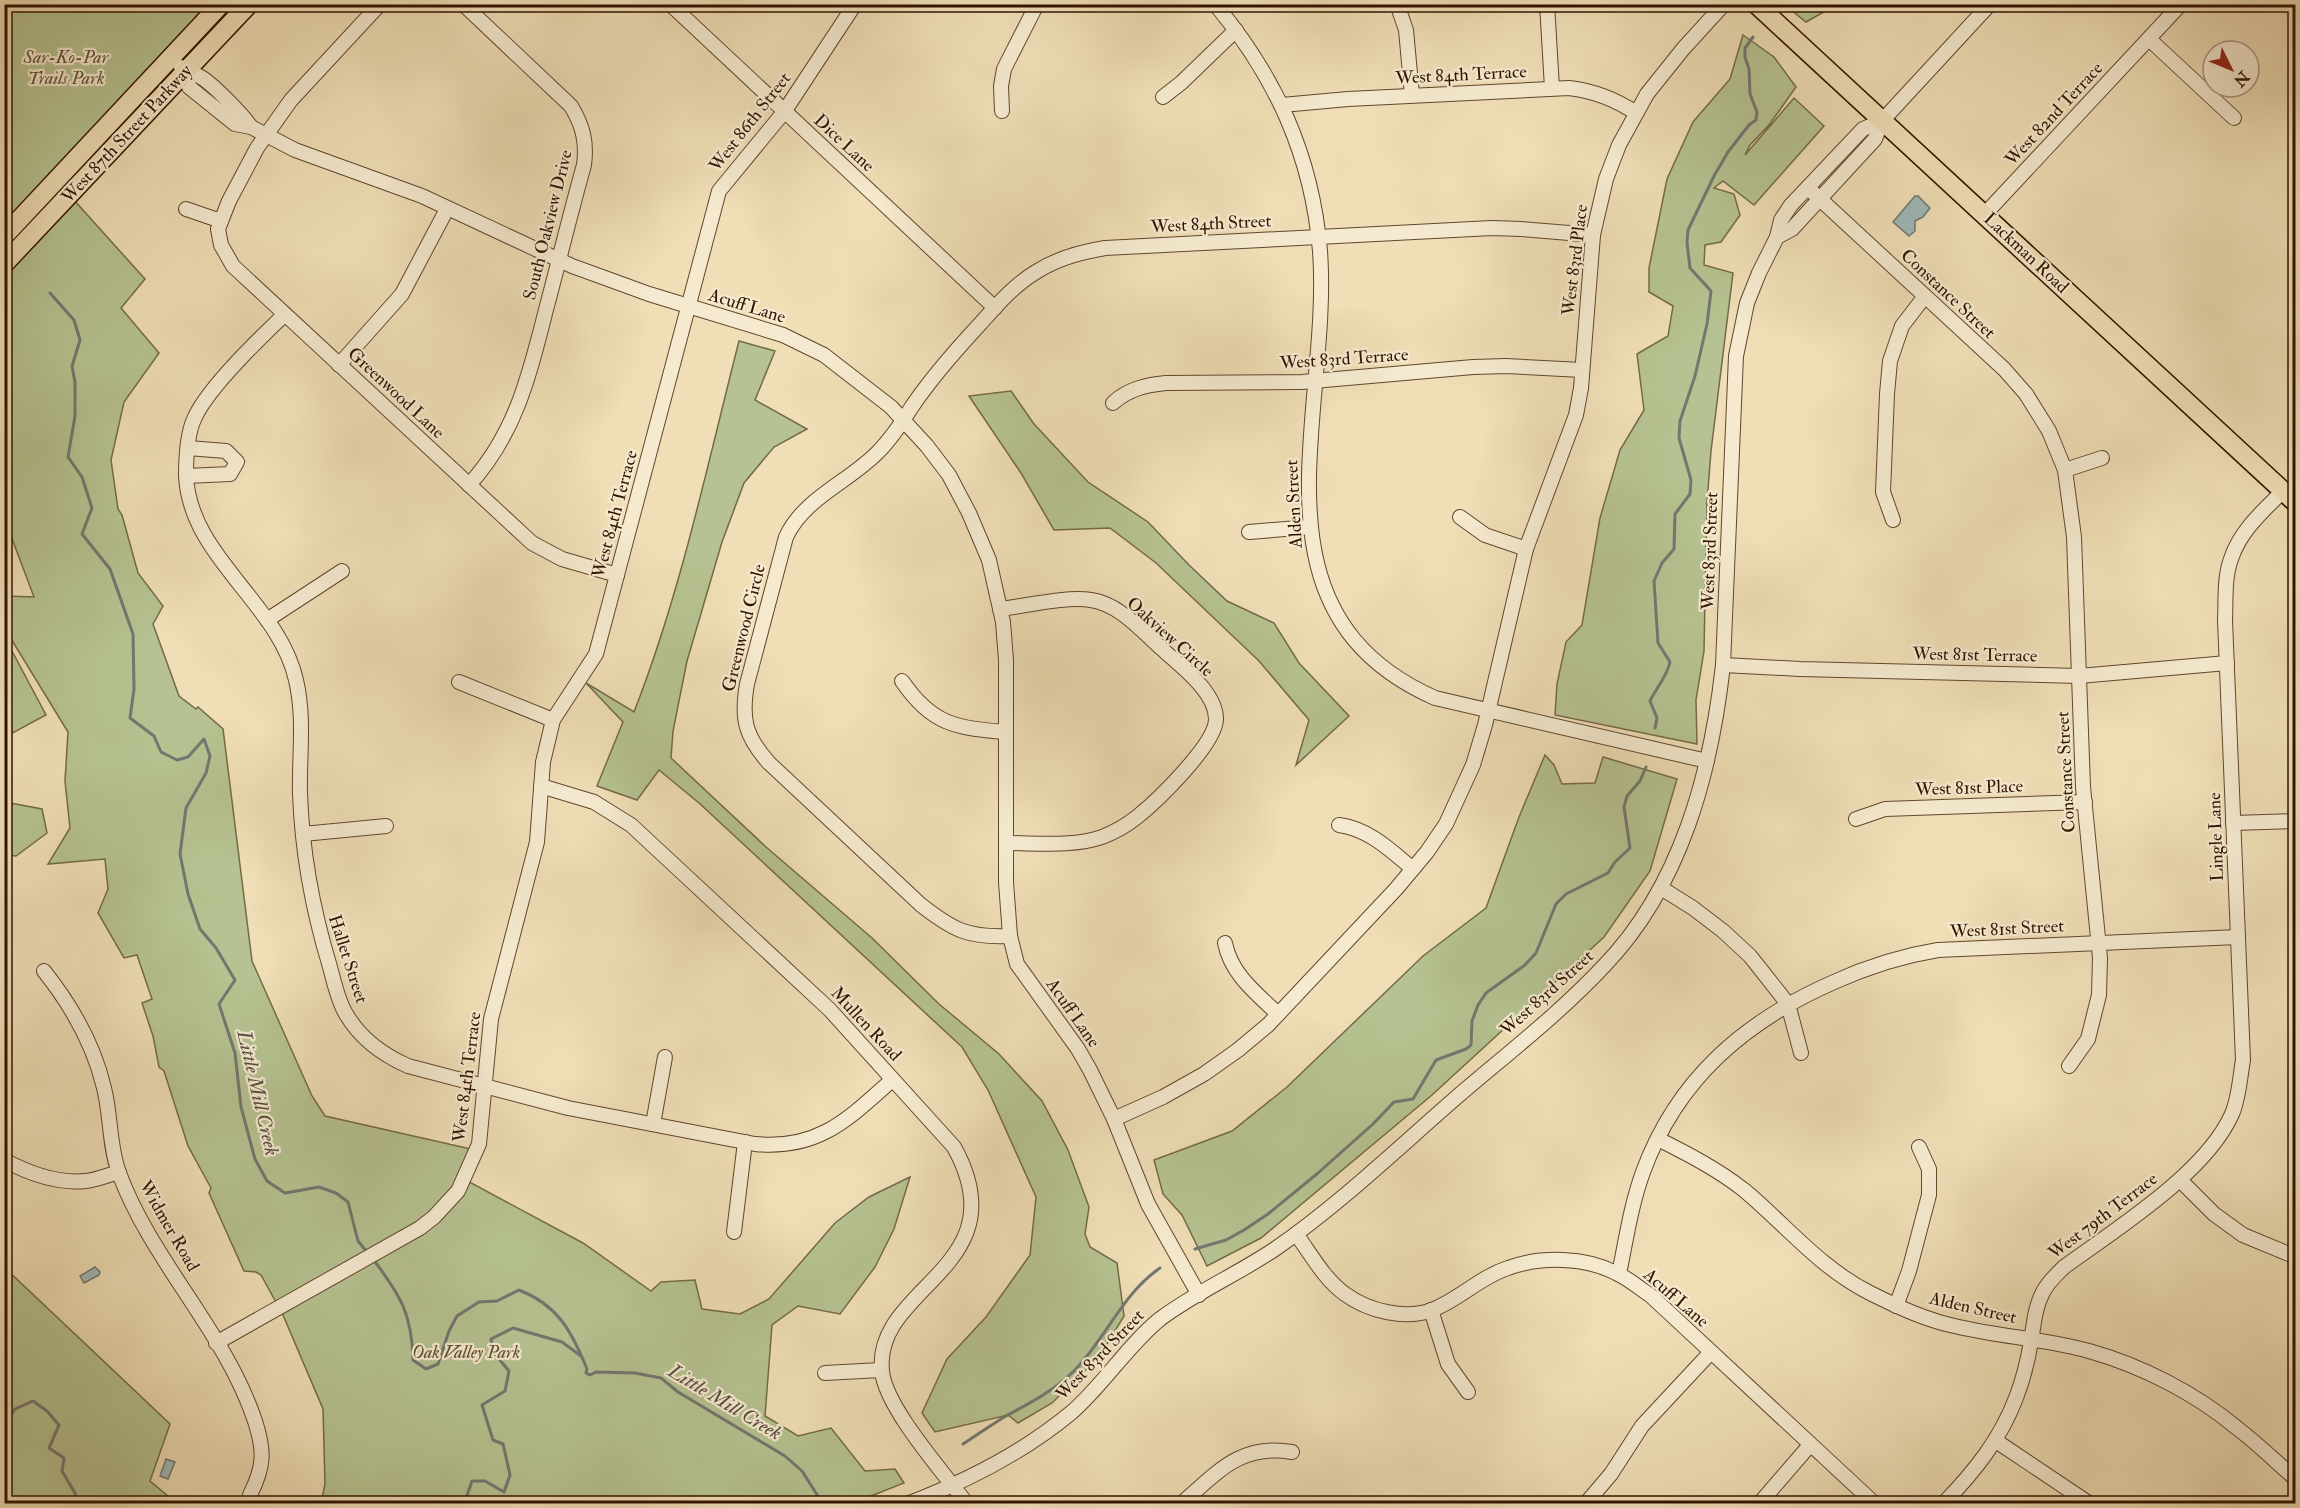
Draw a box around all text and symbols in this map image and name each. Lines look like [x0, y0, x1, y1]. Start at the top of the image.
north arrow [2201, 39, 2261, 99]
park label: Sar-Ko-Par Trails Park [23, 46, 110, 90]
street label: West 82nd Terrace [1999, 57, 2108, 171]
street label: West 87th Street Parkway [56, 59, 198, 209]
street label: West 84th Terrace [1394, 60, 1528, 90]
text: N [2229, 66, 2254, 91]
street label: West 86th Street [703, 68, 796, 177]
street label: Dice Lane [809, 109, 880, 177]
street label: South Oakview Drive [518, 147, 578, 302]
street label: West 83rd Place [1557, 203, 1593, 318]
street label: Lackman Road [1979, 208, 2074, 298]
street label: West 84th Street [1149, 209, 1272, 239]
street label: Constance Street [1896, 244, 2000, 344]
street label: Acuff Lane [705, 283, 789, 329]
street label: Greenwood Lane [343, 342, 450, 444]
street label: West 83rd Terrace [1278, 343, 1410, 375]
street label: West 84th Terrace [587, 447, 643, 581]
street label: Alden Street [1280, 459, 1308, 550]
street label: West 83rd Street [1696, 491, 1724, 611]
street label: Greenwood Circle [717, 561, 771, 694]
street label: Oakview Circle [1122, 592, 1219, 682]
street label: West 81st Terrace [1911, 642, 2038, 668]
street label: Constance Street [2051, 710, 2081, 833]
street label: West 81st Place [1914, 775, 2024, 801]
street label: Lingle Lane [2203, 792, 2229, 882]
street label: Hallet Street [323, 912, 373, 1006]
street label: West 81st Street [1948, 915, 2065, 944]
street label: West 83rd Street [1495, 945, 1599, 1042]
street label: Acuff Lane [1040, 973, 1105, 1052]
street label: Mullen Road [826, 982, 906, 1066]
street label: West 84th Terrace [447, 1010, 486, 1145]
water label: Little Mill Creek [231, 1027, 285, 1158]
street label: West 79th Terrace [2043, 1167, 2163, 1265]
street label: Widmer Road [133, 1175, 204, 1276]
street label: Acuff Lane [1638, 1263, 1714, 1333]
street label: Alden Street [1926, 1287, 2019, 1329]
street label: West 83rd Street [1050, 1304, 1149, 1406]
park label: Oak Valley Park [412, 1341, 520, 1364]
water label: Little Mill Creek [663, 1358, 786, 1446]

